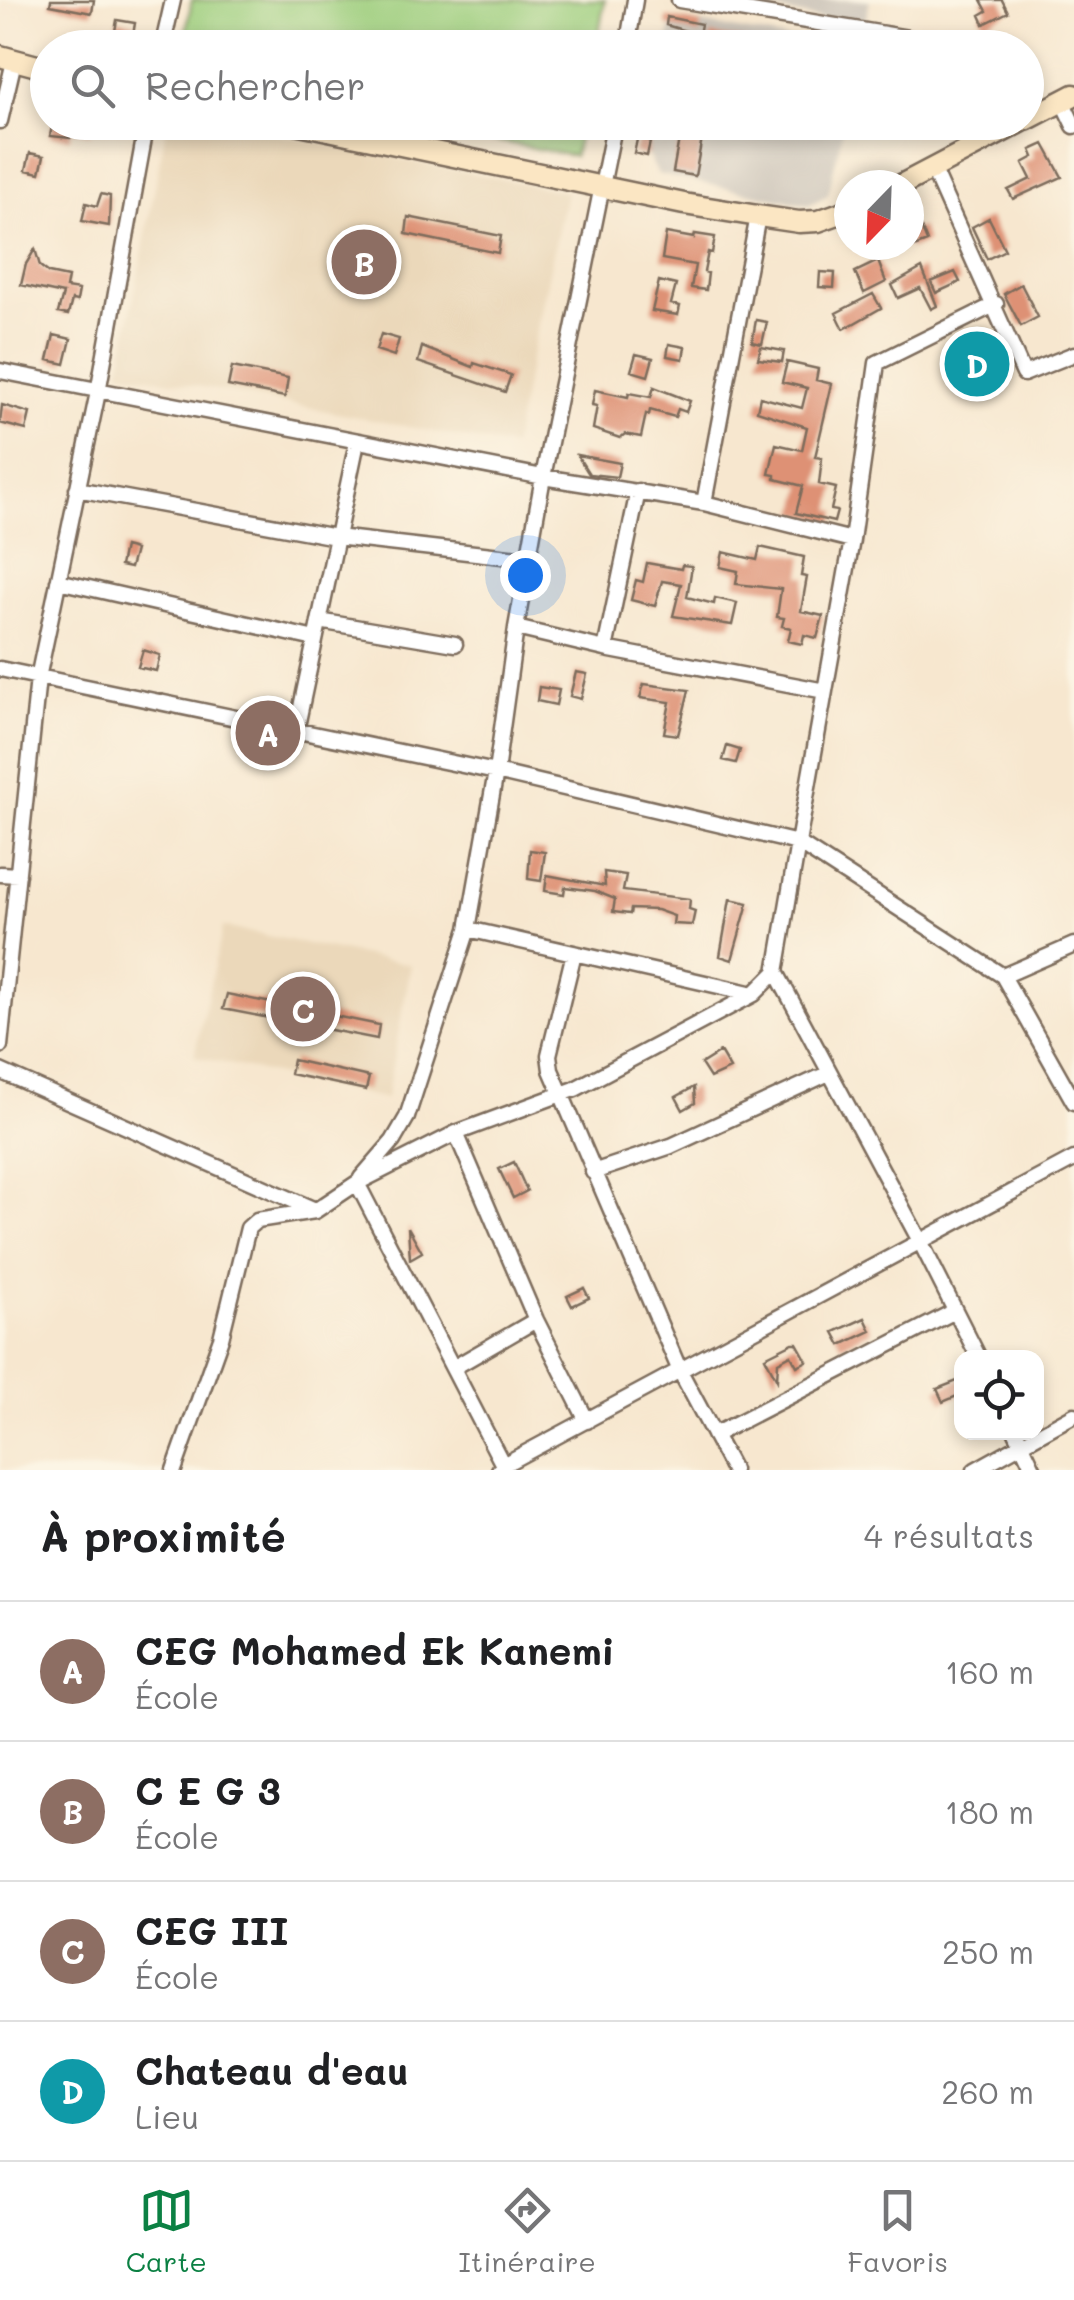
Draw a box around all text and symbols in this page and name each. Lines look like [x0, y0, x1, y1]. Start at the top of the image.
search box [30, 30, 1044, 140]
icon: search [65, 58, 120, 113]
text: Rechercher [145, 60, 366, 110]
north arrow [834, 170, 924, 260]
pin: B [332, 224, 396, 300]
pin: D [944, 326, 1010, 402]
your location [500, 550, 551, 601]
pin: A [236, 696, 300, 770]
pin: C [270, 972, 336, 1046]
map controls [954, 1350, 1044, 1440]
button: locate [954, 1350, 1044, 1440]
text: À proximité [40, 1508, 286, 1563]
text: 4 résultats [864, 1514, 1034, 1556]
text: CEG Mohamed Ek Kanemi [135, 1625, 615, 1675]
text: A [61, 1650, 84, 1692]
text: 160 m [945, 1650, 1034, 1692]
text: École [135, 1675, 219, 1717]
text: C E G 3 [135, 1765, 281, 1815]
text: B [62, 1790, 83, 1832]
text: 180 m [945, 1790, 1034, 1832]
text: École [135, 1815, 219, 1857]
text: CEG III [135, 1905, 289, 1955]
text: C [61, 1930, 84, 1972]
text: 250 m [942, 1930, 1034, 1972]
text: École [135, 1955, 219, 1997]
text: Chateau d'eau [135, 2045, 409, 2095]
text: D [61, 2070, 84, 2112]
text: 260 m [941, 2070, 1034, 2112]
text: Lieu [135, 2095, 199, 2137]
tab: Carte [126, 2183, 207, 2279]
tab: Itinéraire [458, 2183, 596, 2279]
tab: Favoris [847, 2183, 948, 2279]

